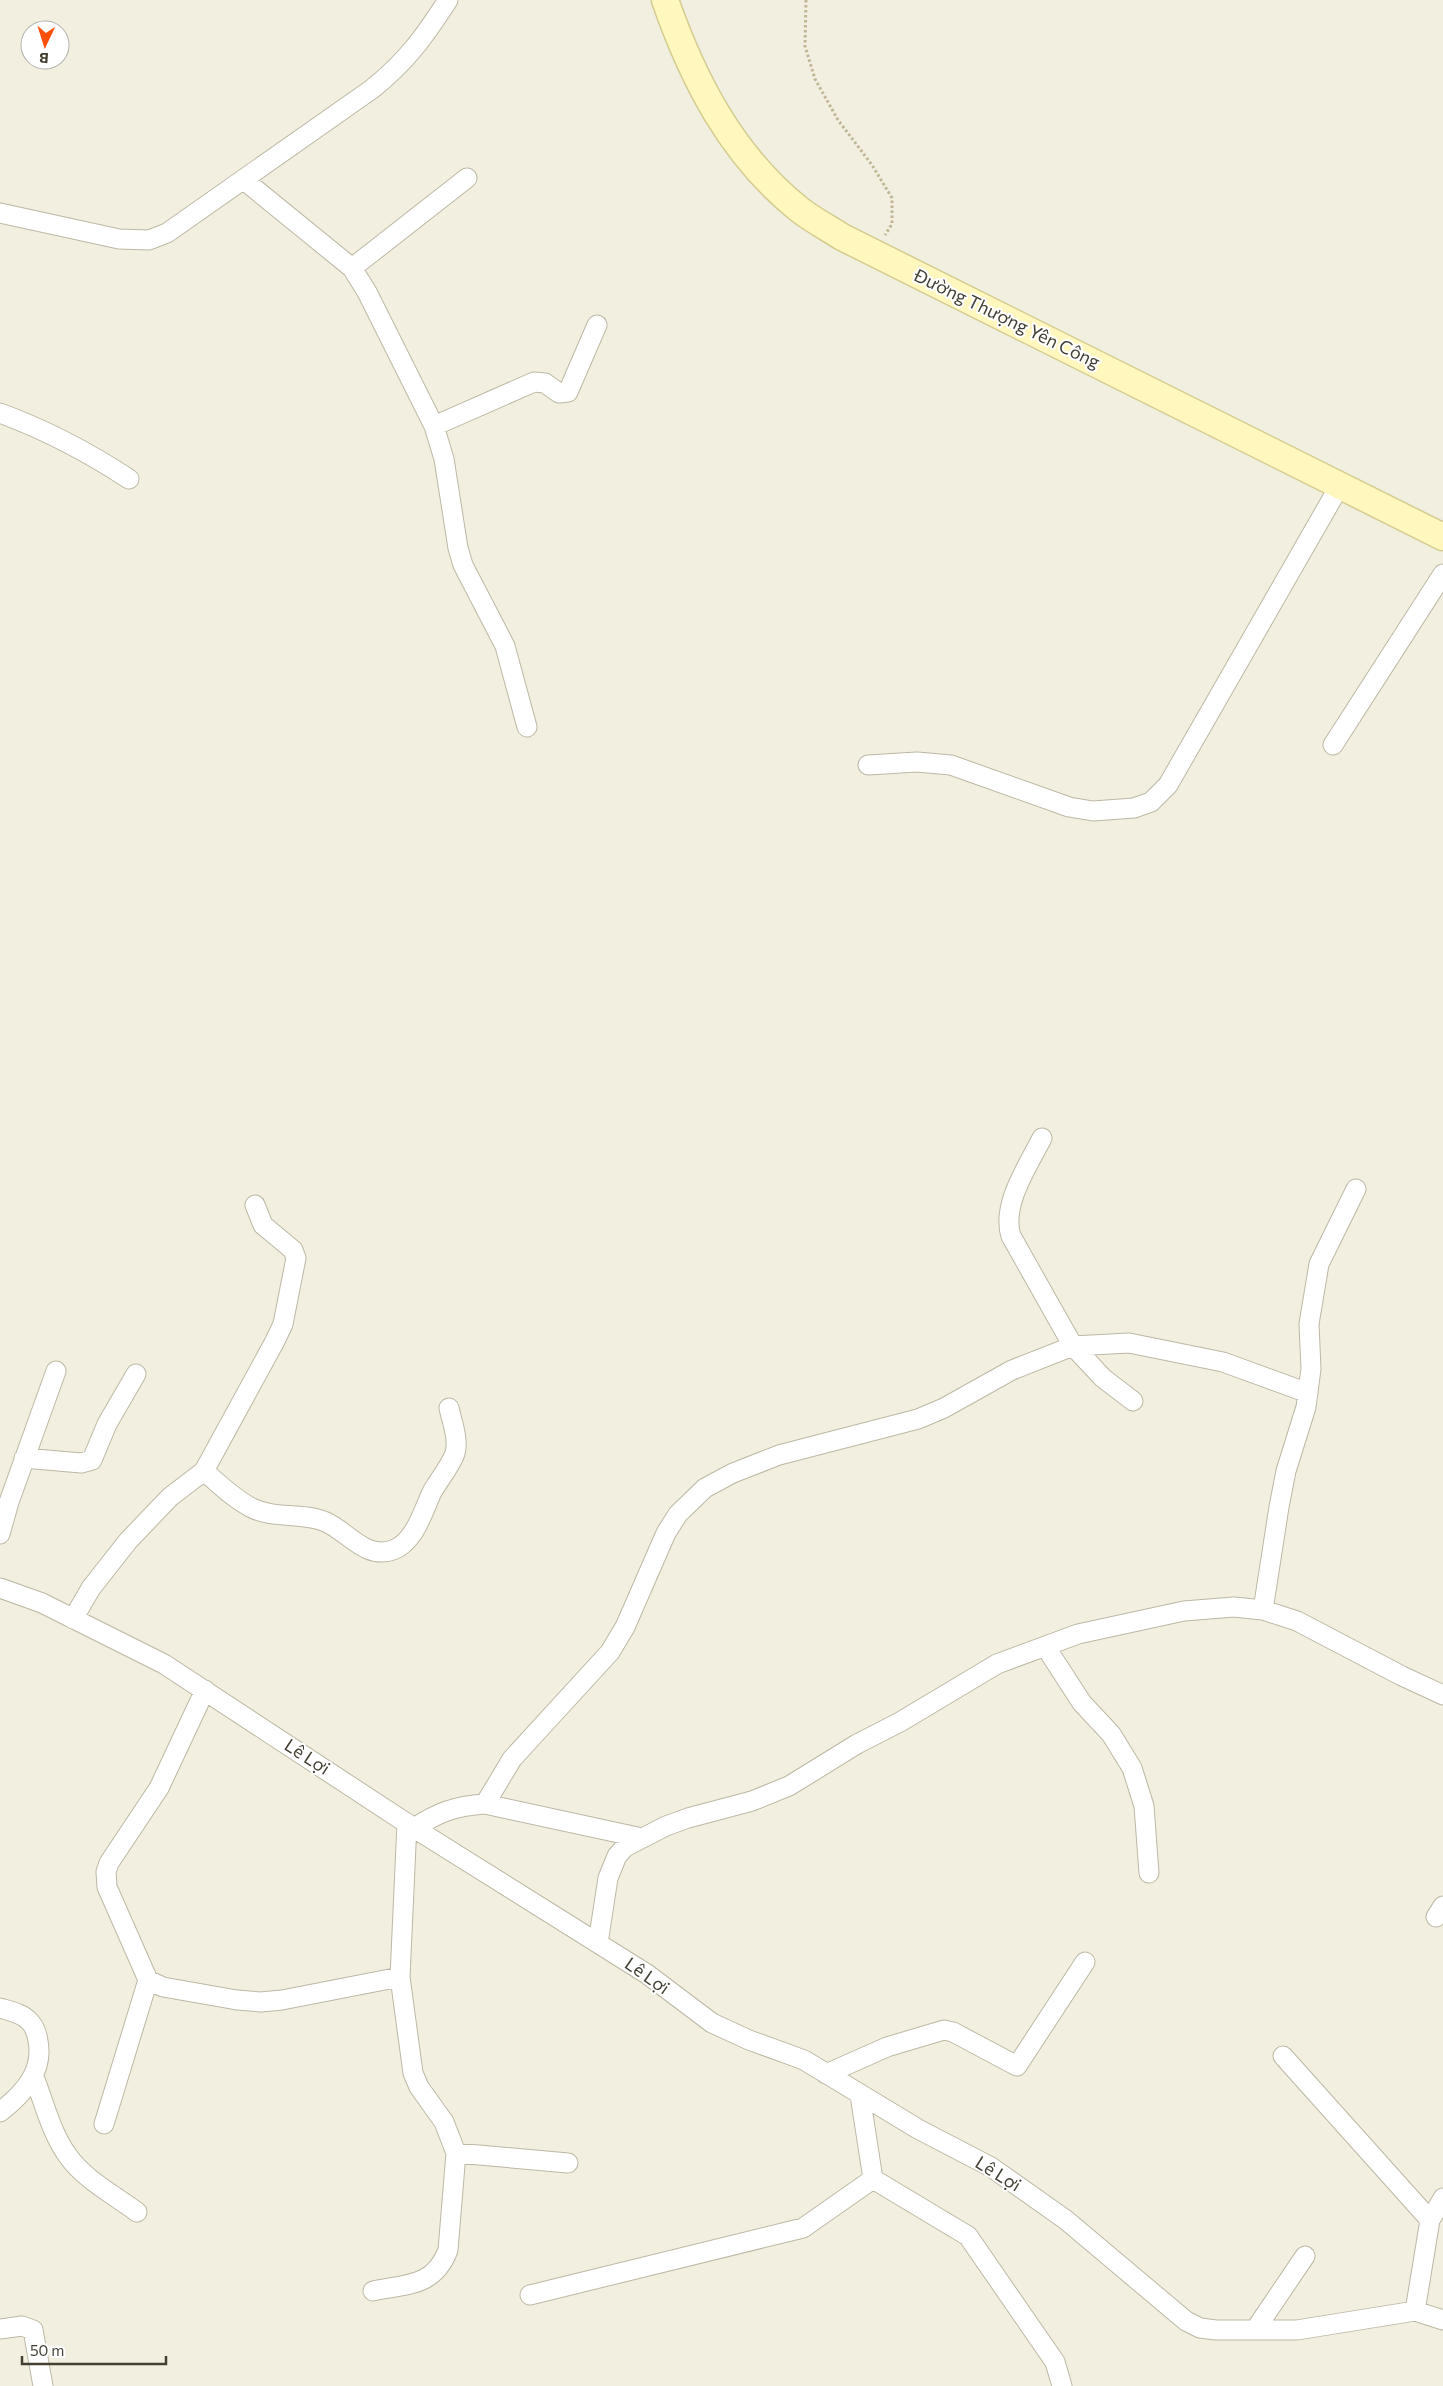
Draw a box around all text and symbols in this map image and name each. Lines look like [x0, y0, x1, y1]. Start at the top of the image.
north arrow [20, 20, 70, 70]
text: B [39, 50, 49, 67]
street label: Đường Thượng Yên Công [910, 263, 1104, 373]
street label: Lê Lợi [281, 1733, 334, 1779]
street label: Lê Lợi [621, 1952, 674, 1998]
street label: Lê Lợi [972, 2151, 1025, 2196]
scale bar [22, 2334, 166, 2366]
text: 50 m [30, 2341, 64, 2359]

